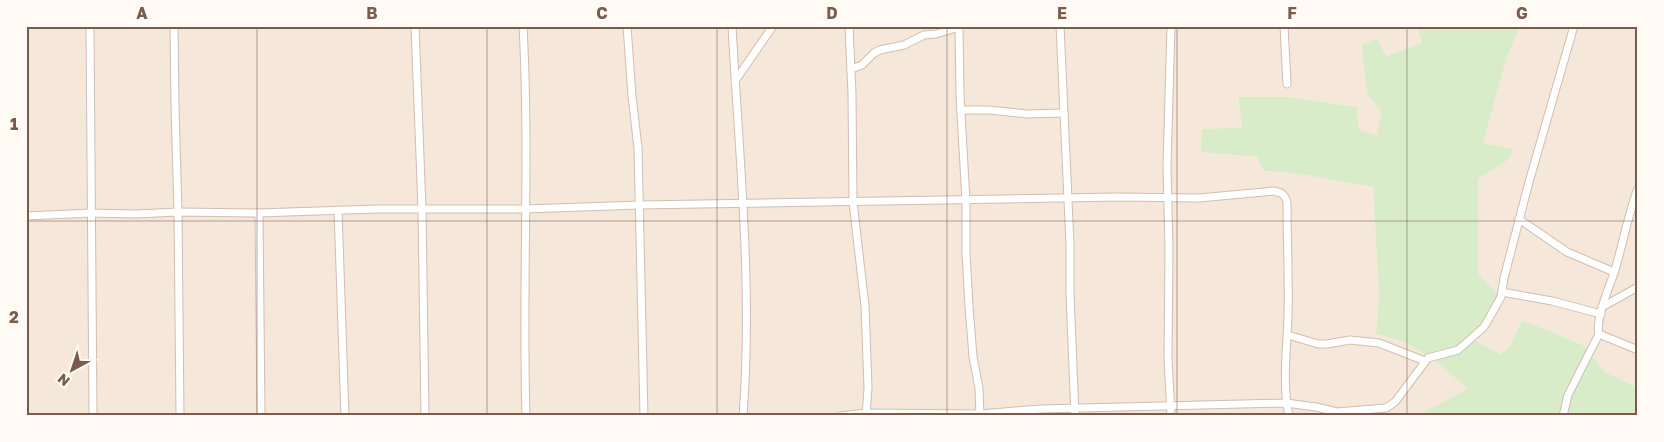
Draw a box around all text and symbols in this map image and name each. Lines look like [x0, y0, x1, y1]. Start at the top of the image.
text: A [136, 3, 148, 23]
text: B [366, 3, 378, 23]
text: C [596, 3, 608, 23]
text: D [826, 3, 838, 23]
text: E [1057, 3, 1067, 23]
text: F [1287, 3, 1297, 23]
text: G [1516, 3, 1528, 23]
text: 1 [10, 114, 18, 134]
text: 2 [9, 307, 19, 327]
north arrow [48, 344, 98, 394]
text: N [54, 370, 73, 390]

